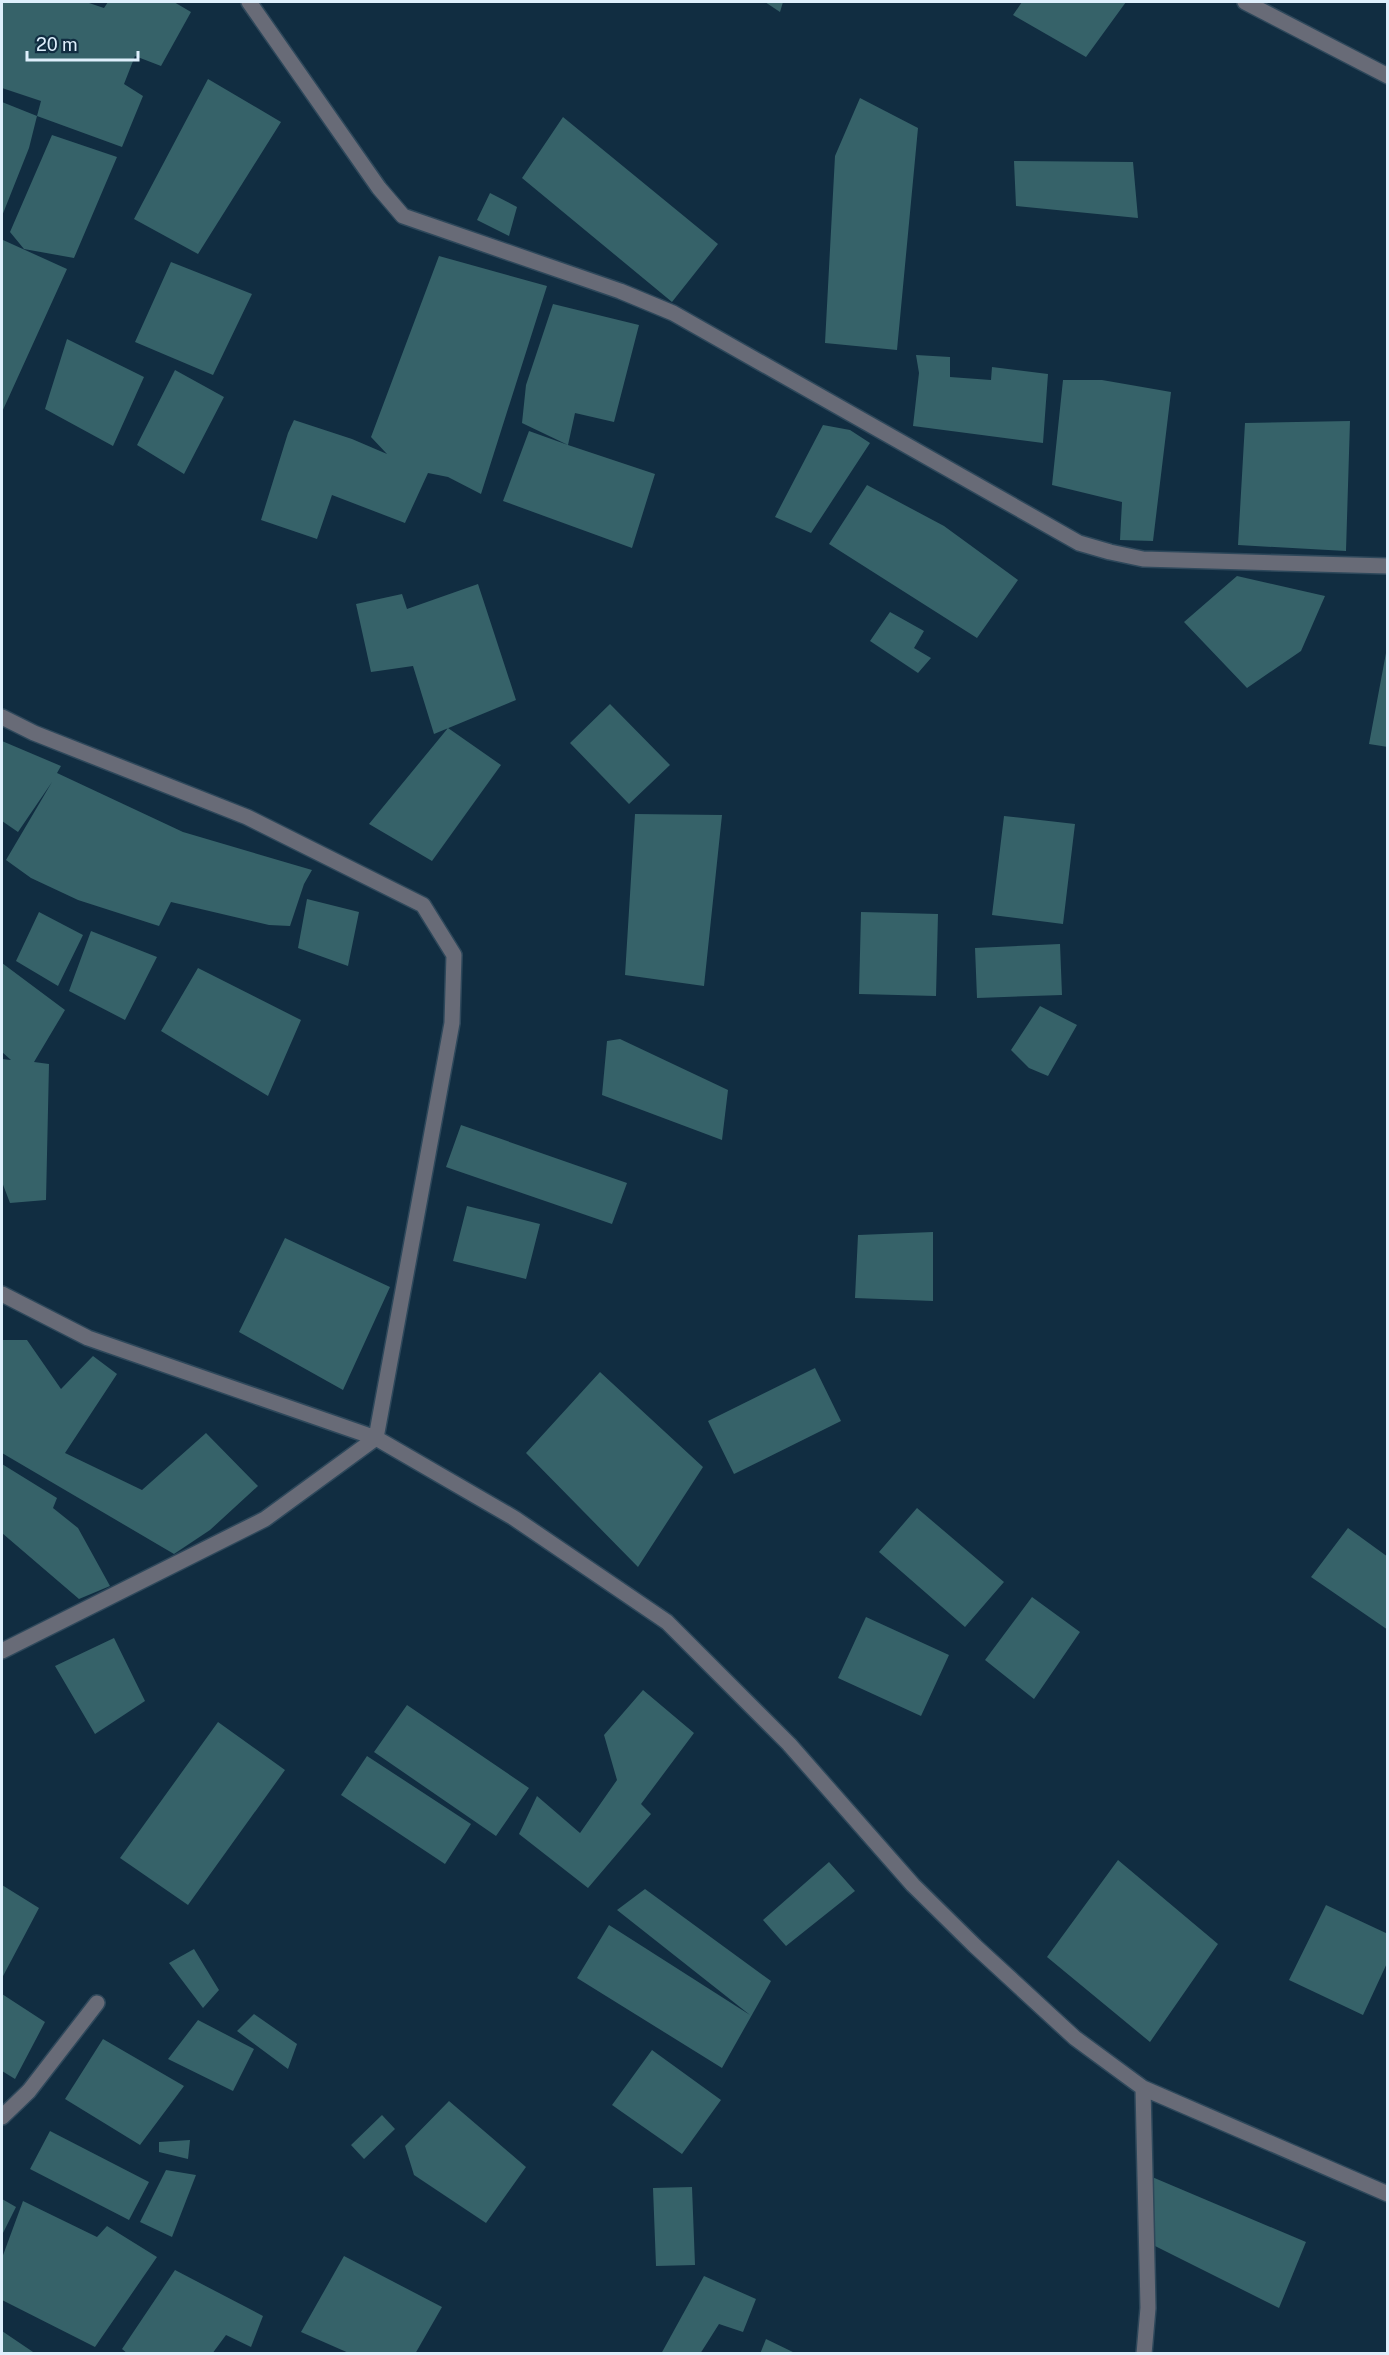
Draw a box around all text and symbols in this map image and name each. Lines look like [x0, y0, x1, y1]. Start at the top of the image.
scale bar [27, 24, 138, 62]
text: 20 m [36, 34, 78, 55]

